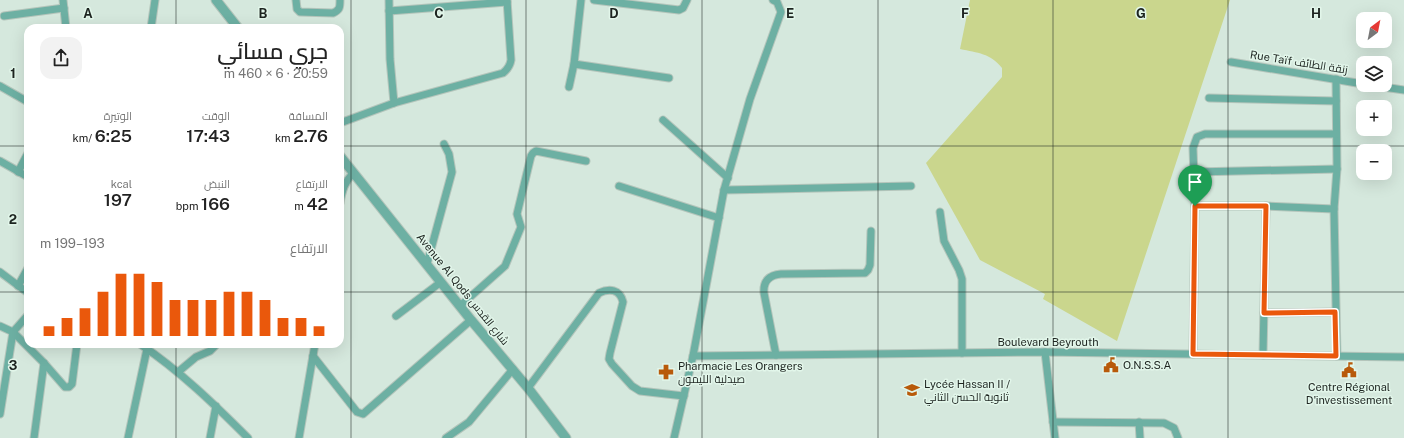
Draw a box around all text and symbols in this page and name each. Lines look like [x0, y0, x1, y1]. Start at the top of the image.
text: A [83, 6, 93, 21]
text: B [259, 6, 268, 21]
text: C [434, 6, 444, 21]
text: D [609, 6, 619, 21]
text: E [786, 6, 794, 21]
text: F [961, 6, 969, 21]
text: G [1136, 6, 1146, 21]
text: H [1311, 6, 1321, 21]
north arrow [1356, 12, 1392, 48]
map controls [1356, 12, 1392, 180]
button: share [40, 37, 82, 79]
text: جري مسائي [217, 38, 328, 64]
street label: Rue Taïf زنقة الطائف [1249, 48, 1349, 77]
button: layers [1356, 56, 1392, 92]
text: 1 [10, 66, 16, 81]
text: 20:59 · 6 × 460 m [224, 66, 328, 81]
button: + [1356, 100, 1392, 136]
text: الوتيرة [104, 110, 132, 122]
text: الوقت [202, 110, 230, 122]
text: المسافة [289, 110, 328, 122]
text: 6:25 [95, 126, 132, 146]
text: 17:43 [186, 126, 230, 146]
text: 2.76 [293, 126, 328, 146]
text: /km [73, 132, 95, 144]
text: km [275, 132, 293, 144]
button: − [1356, 144, 1392, 180]
pin [1178, 165, 1212, 206]
icon: arrive [1184, 171, 1206, 193]
text: kcal [111, 178, 132, 190]
text: النبض [204, 178, 230, 190]
text: الارتفاع [296, 178, 328, 190]
text: 197 [104, 190, 132, 210]
text: 166 [201, 194, 230, 214]
text: 42 [307, 194, 328, 214]
text: bpm [176, 200, 201, 212]
text: m [294, 200, 307, 212]
text: 2 [9, 212, 17, 227]
street label: Avenue Al Qods شارع القدس [413, 231, 512, 348]
text: 193–199 m [40, 236, 105, 251]
text: الارتفاع [290, 241, 328, 256]
street label: Boulevard Beyrouth [997, 336, 1099, 348]
public building icon: O.N.S.S.A [1102, 356, 1120, 374]
text: 3 [9, 358, 18, 373]
place label: O.N.S.S.A [1123, 359, 1172, 371]
place label: Pharmacie Les Orangers صيدلية الليمون [678, 360, 803, 386]
public building icon: Centre Régional D'investissement [1340, 361, 1358, 379]
pharmacy icon: Pharmacie Les Orangers صيدلية الليمون [657, 363, 675, 381]
place label: Lycée Hassan II / ثانوية الحسن الثاني [924, 378, 1010, 406]
school or university icon: Lycée Hassan II / ثانوية الحسن الثاني [903, 381, 921, 399]
place label: Centre Régional D'investissement [1306, 381, 1392, 406]

